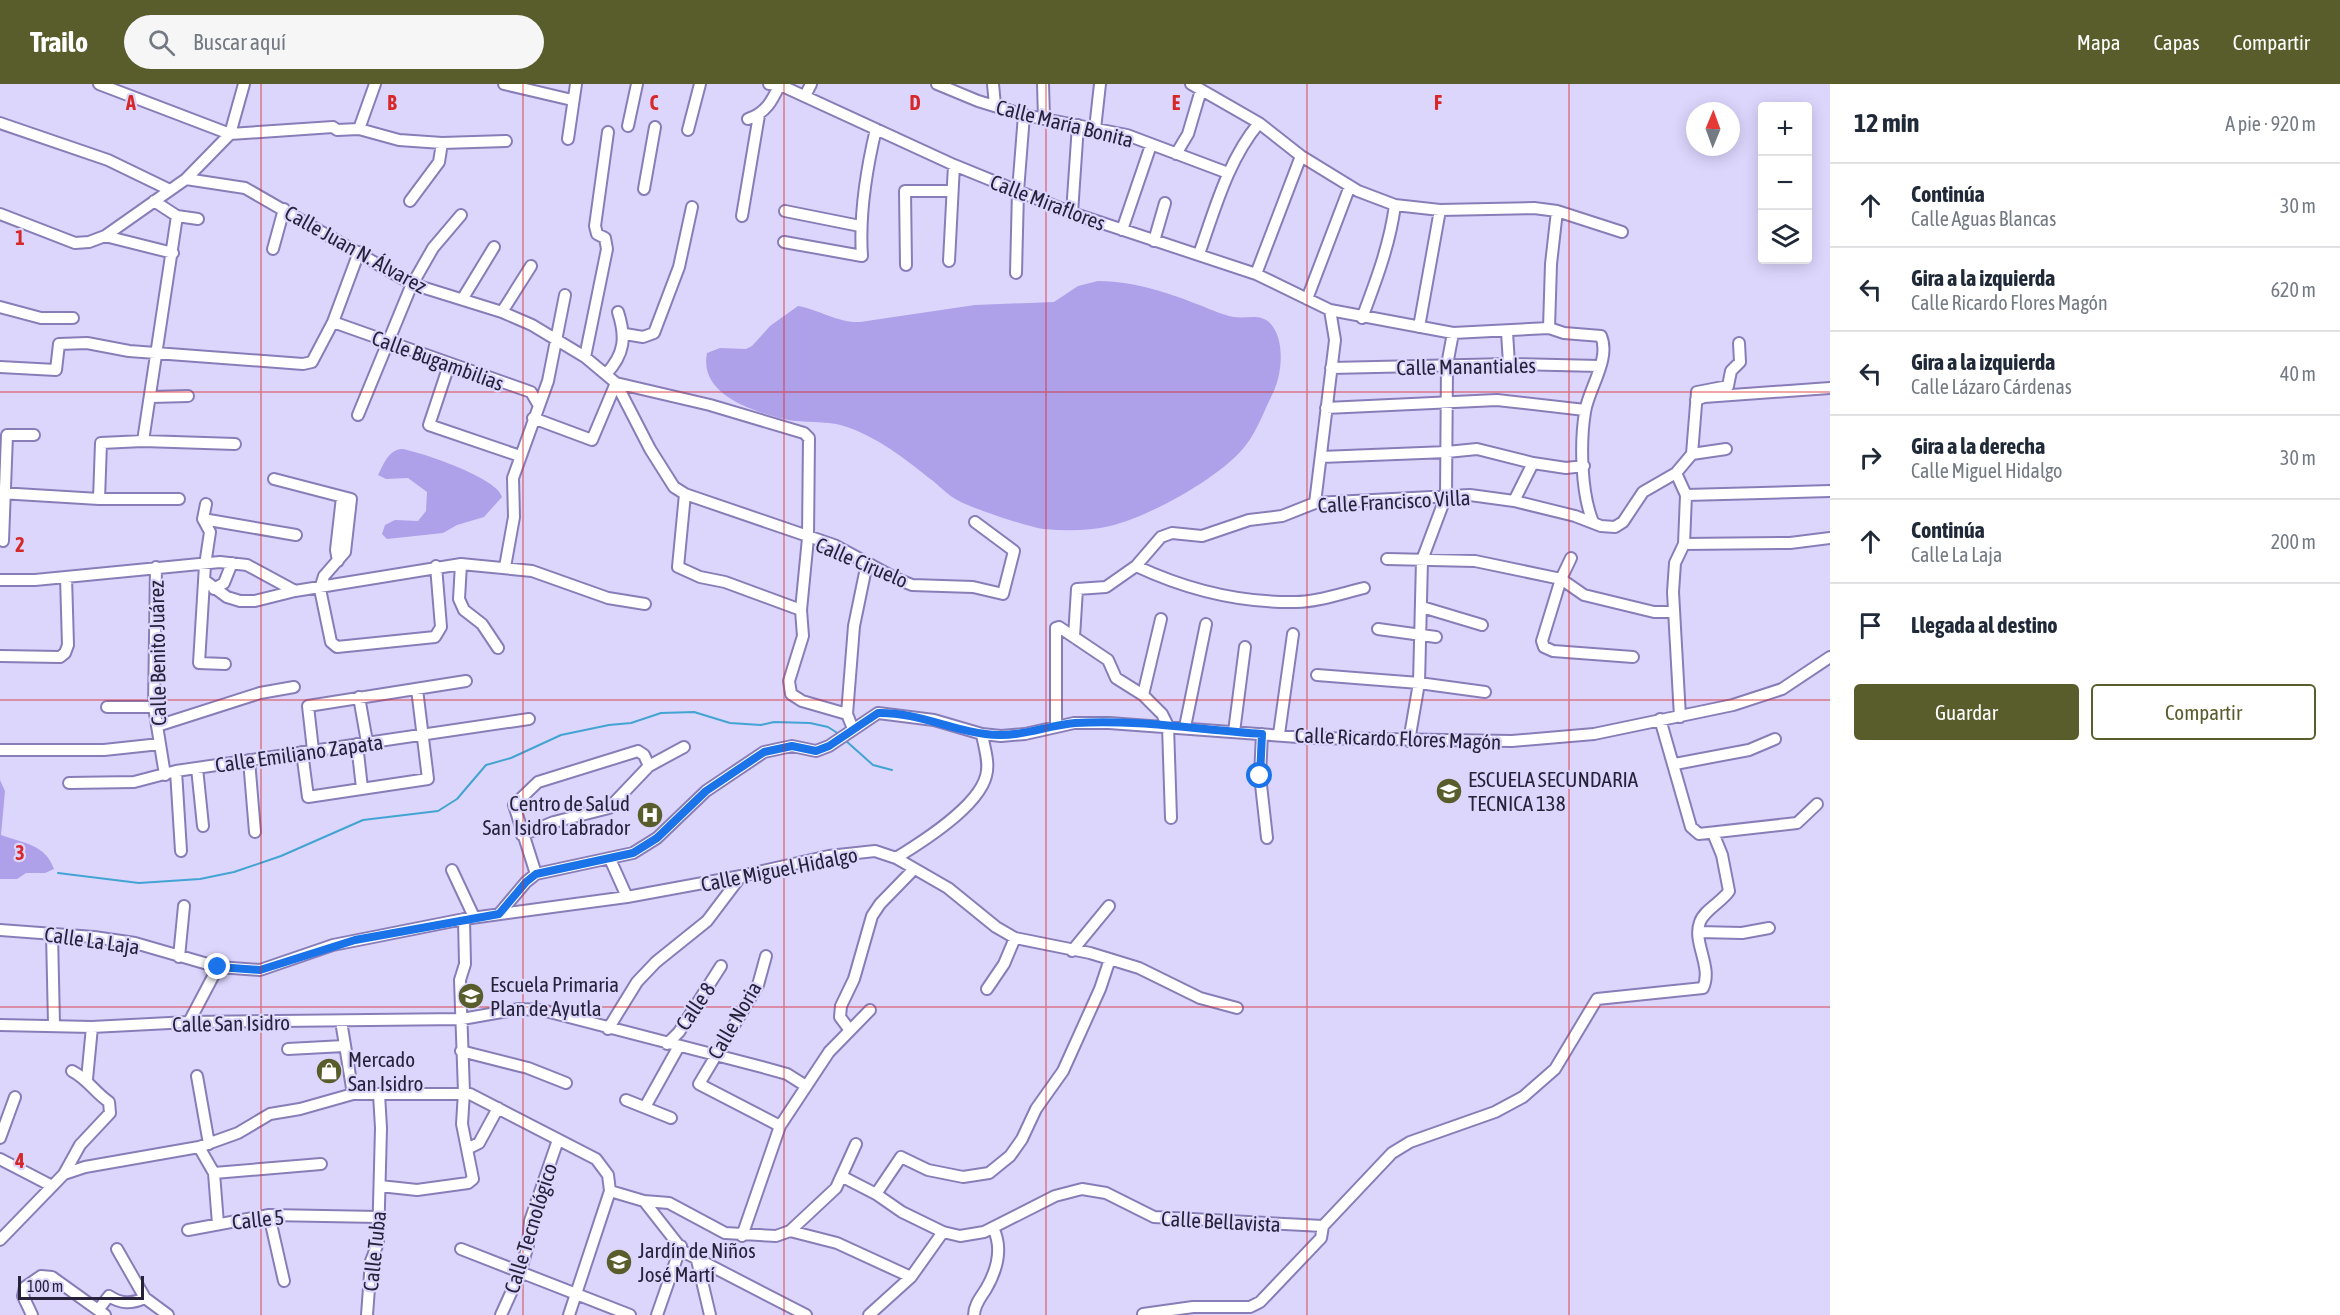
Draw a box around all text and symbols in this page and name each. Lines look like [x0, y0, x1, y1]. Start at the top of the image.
search box [124, 15, 544, 69]
text: Trailo [30, 26, 88, 58]
icon: search [145, 26, 178, 59]
text: Buscar aquí [193, 29, 286, 55]
text: Mapa [2077, 30, 2120, 54]
text: Capas [2153, 30, 2200, 54]
text: Compartir [2233, 30, 2310, 54]
text: A [125, 91, 136, 114]
text: B [387, 91, 397, 114]
text: C [650, 91, 659, 114]
text: D [909, 91, 921, 114]
text: E [1172, 91, 1181, 114]
text: F [1434, 91, 1442, 114]
street label: Calle María Bonita [994, 94, 1136, 152]
north arrow [1686, 102, 1740, 156]
map controls [1758, 102, 1812, 264]
button: + [1758, 102, 1812, 156]
text: 12 min [1854, 108, 1919, 138]
text: A pie · 920 m [2225, 112, 2316, 135]
button: − [1758, 156, 1812, 210]
street label: Calle Miraflores [987, 169, 1109, 235]
text: Continúa [1911, 181, 1985, 207]
icon: ahead [1854, 189, 1887, 222]
text: 30 m [2280, 194, 2316, 217]
street label: Calle Juan N. Álvarez [281, 200, 431, 298]
text: Calle Aguas Blancas [1911, 207, 2056, 230]
button: layers [1758, 210, 1812, 264]
text: 1 [15, 226, 25, 249]
text: Gira a la izquierda [1911, 265, 2055, 291]
icon: left [1854, 273, 1887, 306]
text: 620 m [2271, 278, 2316, 301]
text: Calle Ricardo Flores Magón [1911, 291, 2108, 314]
street label: Calle Bugambilias [369, 325, 507, 395]
text: Gira a la izquierda [1911, 349, 2055, 375]
street label: Calle Manantiales [1396, 353, 1536, 379]
icon: left [1854, 357, 1887, 390]
text: 40 m [2280, 362, 2316, 385]
text: Calle Lázaro Cárdenas [1911, 375, 2072, 398]
text: Gira a la derecha [1911, 433, 2045, 459]
icon: right [1854, 441, 1887, 474]
text: 30 m [2280, 446, 2316, 469]
text: Calle Miguel Hidalgo [1911, 459, 2063, 482]
street label: Calle Francisco Villa [1317, 485, 1471, 517]
text: Continúa [1911, 517, 1985, 543]
icon: ahead [1854, 525, 1887, 558]
text: 200 m [2271, 530, 2316, 553]
street label: Calle Ciruelo [812, 532, 912, 592]
text: 2 [15, 533, 25, 556]
text: Calle La Laja [1911, 543, 2002, 566]
street label: Calle Benito Juárez [144, 580, 170, 726]
icon: arrive [1854, 609, 1887, 642]
text: Llegada al destino [1911, 612, 2058, 638]
button: Guardar [1854, 684, 2079, 740]
button: Compartir [2091, 684, 2316, 740]
street label: Calle Ricardo Flores Magón [1294, 722, 1502, 754]
street label: Calle Emiliano Zapata [214, 729, 384, 777]
route start [1246, 762, 1272, 788]
place label: ESCUELA SECUNDARIA TECNICA 138 [1468, 767, 1639, 815]
school or university icon: ESCUELA SECUNDARIA TECNICA 138 [1434, 776, 1464, 806]
place label: Centro de Salud San Isidro Labrador [482, 791, 631, 839]
hospital icon: Centro de Salud San Isidro Labrador [635, 800, 665, 830]
text: 3 [15, 841, 25, 864]
street label: Calle Miguel Hidalgo [699, 842, 859, 896]
street label: Calle La Laja [43, 921, 141, 959]
route end [204, 953, 230, 979]
place label: Escuela Primaria Plan de Ayutla [490, 972, 619, 1020]
street label: Calle 8 [670, 977, 720, 1034]
street label: Calle Noria [702, 977, 766, 1063]
school or university icon: Escuela Primaria Plan de Ayutla [456, 981, 486, 1011]
street label: Calle San Isidro [172, 1010, 290, 1036]
place label: Mercado San Isidro [348, 1047, 423, 1095]
shop icon: Mercado San Isidro [314, 1056, 344, 1086]
text: 4 [14, 1149, 25, 1172]
street label: Calle Tecnológico [499, 1160, 561, 1296]
street label: Calle 5 [231, 1204, 285, 1234]
street label: Calle Bellavista [1161, 1206, 1281, 1236]
street label: Calle Tuba [358, 1210, 390, 1292]
place label: Jardín de Niños José Martí [638, 1238, 756, 1286]
school or university icon: Jardín de Niños José Martí [604, 1247, 634, 1277]
scale bar [18, 1273, 144, 1300]
text: 100 m [27, 1277, 63, 1295]

